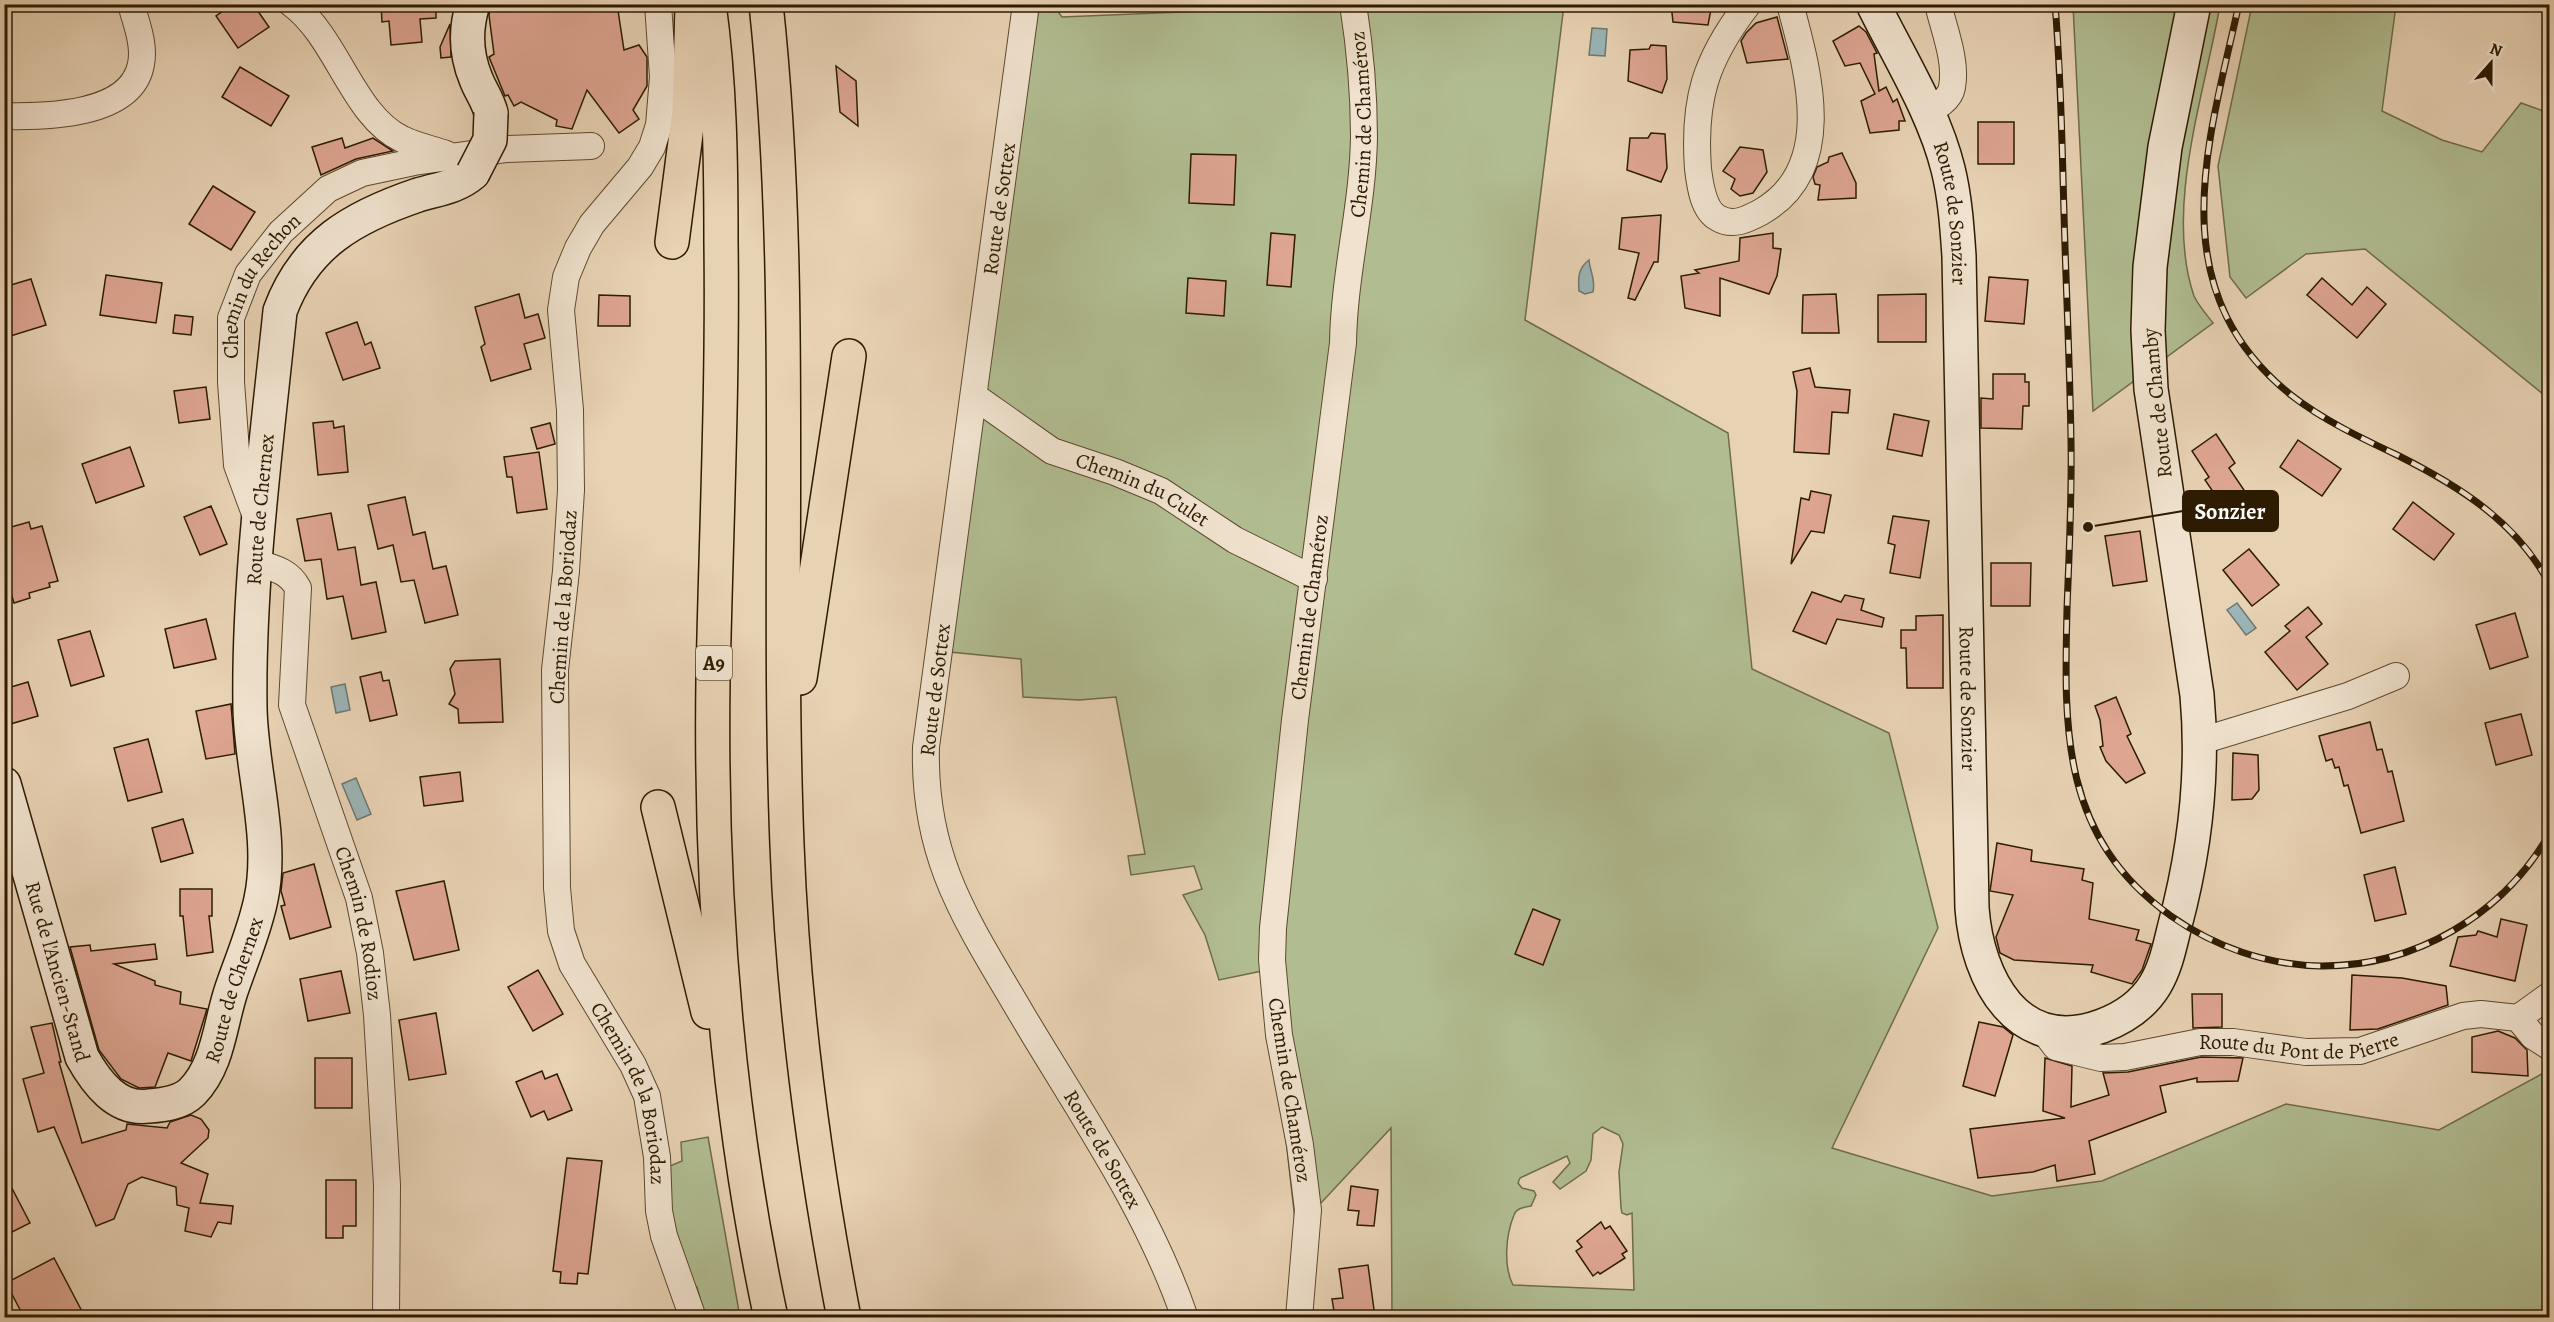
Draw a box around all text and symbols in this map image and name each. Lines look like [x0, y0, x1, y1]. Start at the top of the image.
street label: Chemin de Chaméroz [1343, 30, 1378, 220]
north arrow [2461, 33, 2521, 93]
text: N [2487, 38, 2506, 62]
street label: Route de Sonzier [1927, 137, 1974, 285]
street label: Route de Sottex [976, 141, 1022, 277]
street label: Chemin du Rechon [215, 207, 307, 359]
street label: Route de Chamby [2135, 326, 2179, 479]
street label: Route de Chernex [239, 432, 281, 586]
street label: Chemin du Culet [1072, 446, 1215, 533]
callout: Sonzier [2183, 491, 2278, 531]
text: Sonzier [2195, 497, 2265, 527]
street label: Chemin de la Boriodaz [542, 509, 584, 705]
street label: Chemin de Chaméroz [1284, 513, 1335, 702]
street label: Route de Sottex [913, 622, 957, 758]
street label: Route de Sonzier [1952, 626, 1983, 771]
road number: A9 [696, 646, 732, 680]
street label: Chemin de Rodioz [328, 842, 389, 1002]
street label: Rue de l'Ancien-Stand [18, 878, 97, 1066]
street label: Route de Chernex [198, 914, 270, 1067]
street label: Chemin de Chaméroz [1262, 996, 1318, 1184]
street label: Chemin de la Boriodaz [584, 997, 672, 1185]
street label: Route du Pont de Pierre [2199, 1025, 2402, 1066]
street label: Route de Sottex [1057, 1084, 1149, 1214]

